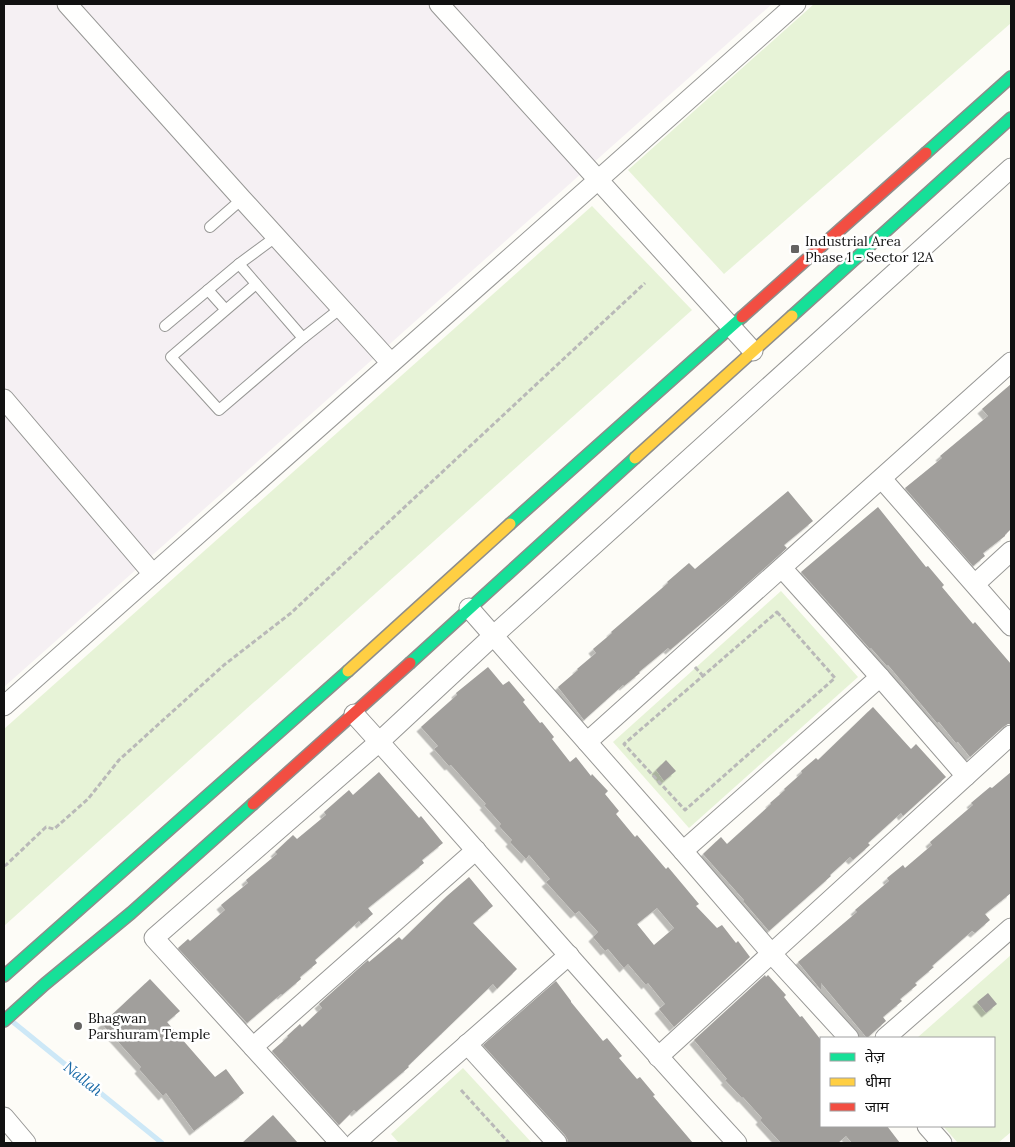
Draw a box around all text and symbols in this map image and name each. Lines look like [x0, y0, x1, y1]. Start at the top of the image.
place label: Industrial Area Phase 1 - Sector 12A [805, 232, 934, 266]
marker: Industrial Area Phase 1 - Sector 12A [789, 243, 801, 255]
place label: Bhagwan Parshuram Temple [88, 1009, 211, 1043]
marker: Bhagwan Parshuram Temple [72, 1020, 84, 1032]
legend [820, 1037, 995, 1127]
text: तेज़ [865, 1047, 886, 1066]
water label: Nallah [60, 1057, 107, 1100]
text: धीमा [865, 1072, 892, 1091]
text: जाम [865, 1097, 890, 1116]

